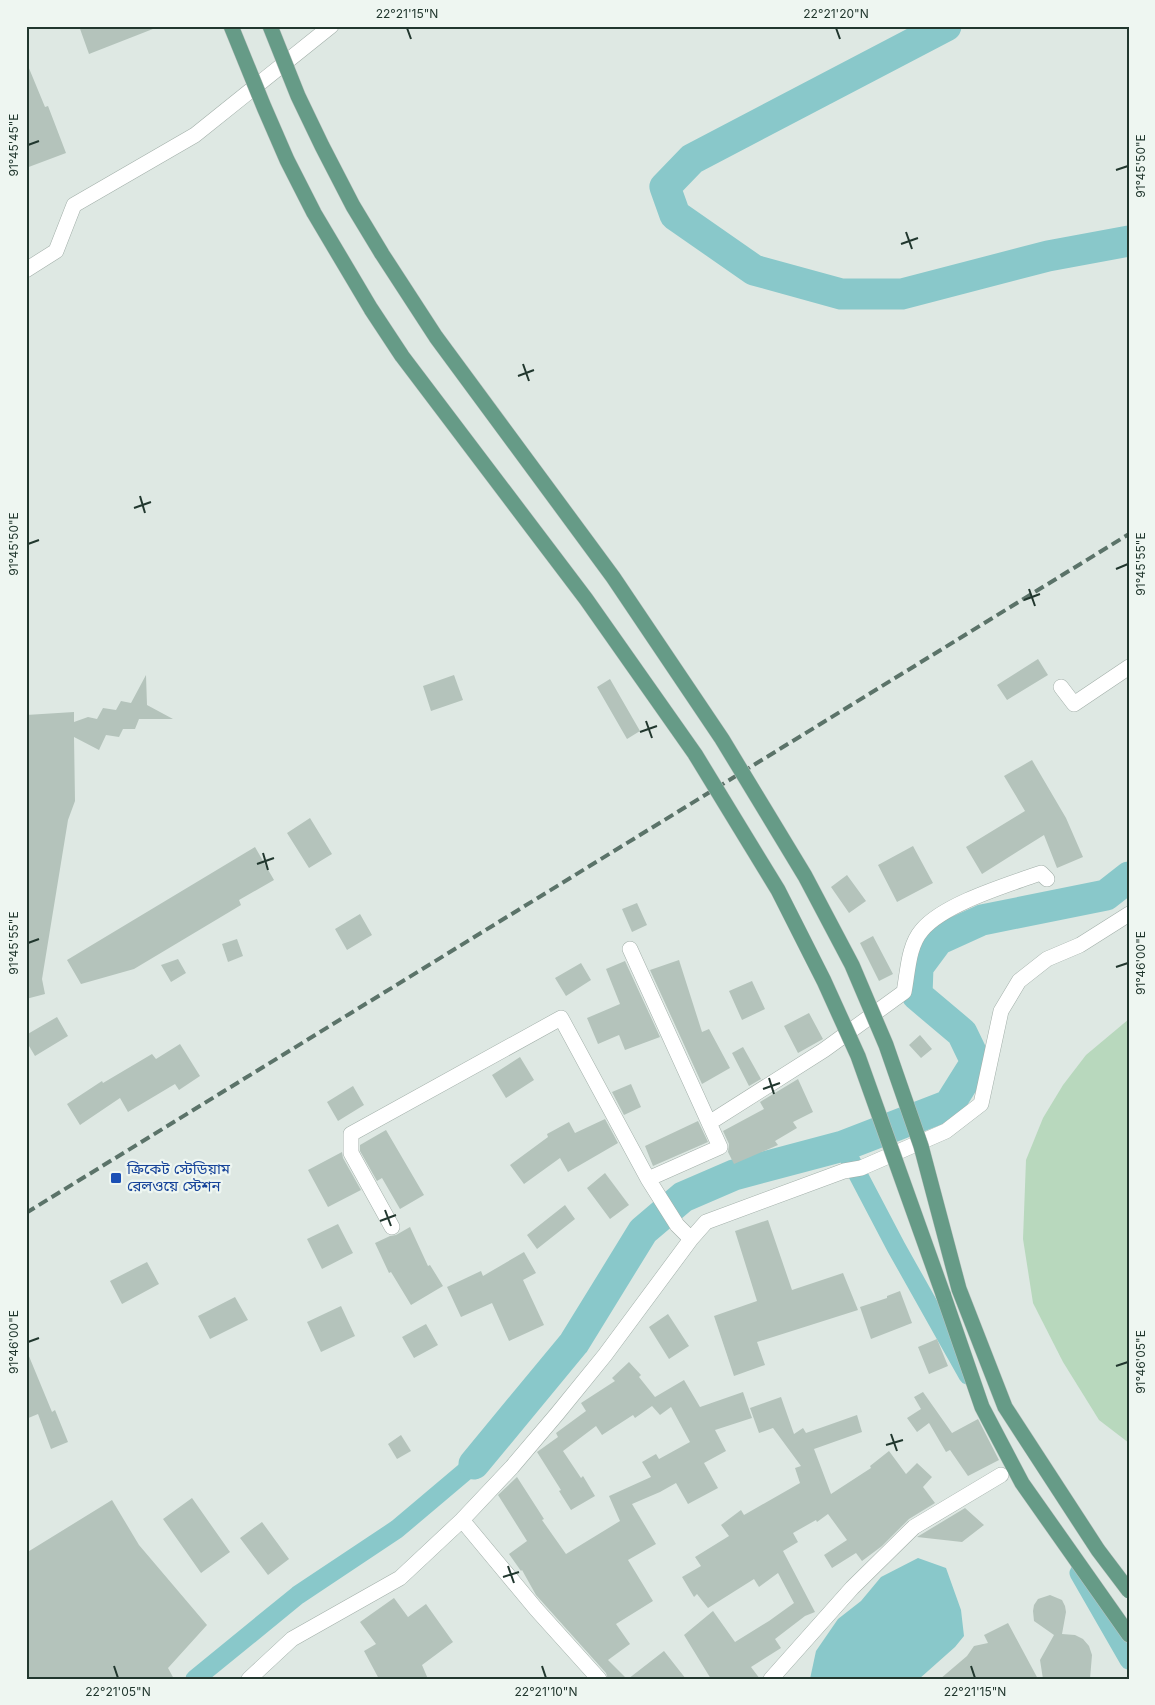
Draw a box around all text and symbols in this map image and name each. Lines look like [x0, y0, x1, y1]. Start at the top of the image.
text: 22°21'15"N [376, 6, 438, 21]
text: 22°21'20"N [803, 6, 869, 21]
text: 91°45'45"E [6, 114, 21, 177]
text: 91°45'50"E [1133, 134, 1148, 198]
text: 91°45'50"E [6, 512, 21, 576]
text: 91°45'55"E [1133, 532, 1148, 596]
text: 91°45'55"E [6, 911, 21, 975]
text: 91°46'00"E [1133, 931, 1148, 995]
place label: ক্রিকেট স্টেডিয়াম রেলওয়ে স্টেশন [126, 1159, 231, 1195]
marker: ক্রিকেট স্টেডিয়াম রেলওয়ে স্টেশন [109, 1171, 123, 1185]
text: 91°46'00"E [6, 1310, 21, 1374]
text: 91°46'05"E [1133, 1330, 1148, 1394]
text: 22°21'05"N [85, 1684, 151, 1699]
text: 22°21'10"N [515, 1684, 577, 1699]
text: 22°21'15"N [944, 1684, 1006, 1699]

